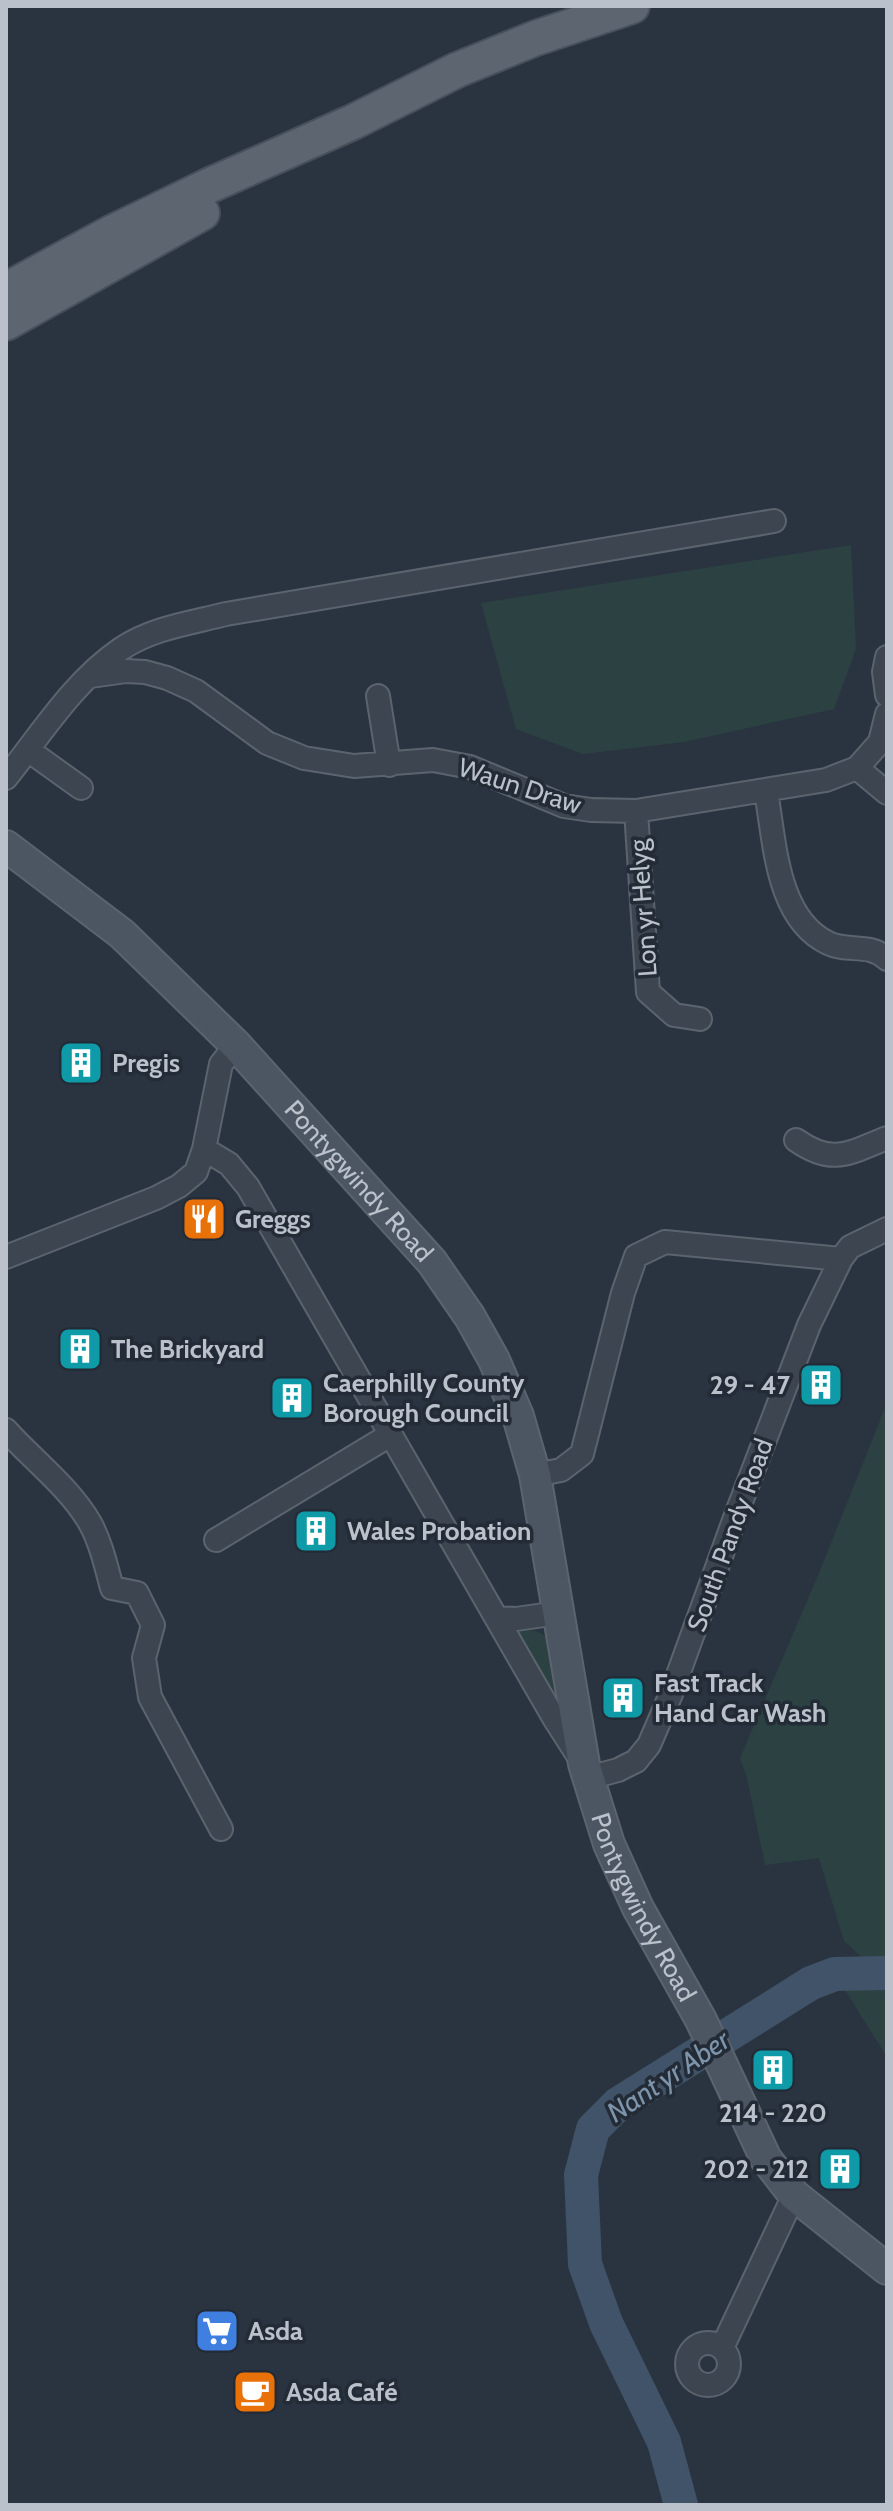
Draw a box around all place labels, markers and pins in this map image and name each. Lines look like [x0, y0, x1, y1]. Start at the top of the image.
building icon: Pregis [57, 1039, 105, 1087]
place label: Pregis [112, 1047, 180, 1079]
restaurant icon: Greggs [180, 1195, 228, 1243]
place label: Greggs [235, 1203, 311, 1235]
building icon: The Brickyard [56, 1325, 104, 1373]
place label: The Brickyard [111, 1333, 264, 1365]
building icon: 29 - 47 [797, 1361, 845, 1409]
place label: Caerphilly County Borough Council [323, 1367, 524, 1429]
place label: 29 - 47 [710, 1369, 791, 1401]
building icon: Caerphilly County Borough Council [268, 1374, 316, 1422]
building icon: Wales Probation [292, 1507, 340, 1555]
place label: Wales Probation [347, 1515, 531, 1547]
place label: Fast Track Hand Car Wash [654, 1667, 826, 1729]
building icon: Fast Track Hand Car Wash [599, 1674, 647, 1722]
building icon: 214 - 220 [749, 2046, 797, 2094]
place label: 214 - 220 [719, 2097, 827, 2129]
building icon: 202 - 212 [816, 2145, 864, 2193]
place label: 202 - 212 [703, 2153, 809, 2185]
supermarket icon: Asda [193, 2307, 241, 2355]
place label: Asda [248, 2315, 303, 2347]
cafe icon: Asda Café [231, 2368, 279, 2416]
place label: Asda Café [286, 2376, 398, 2408]

